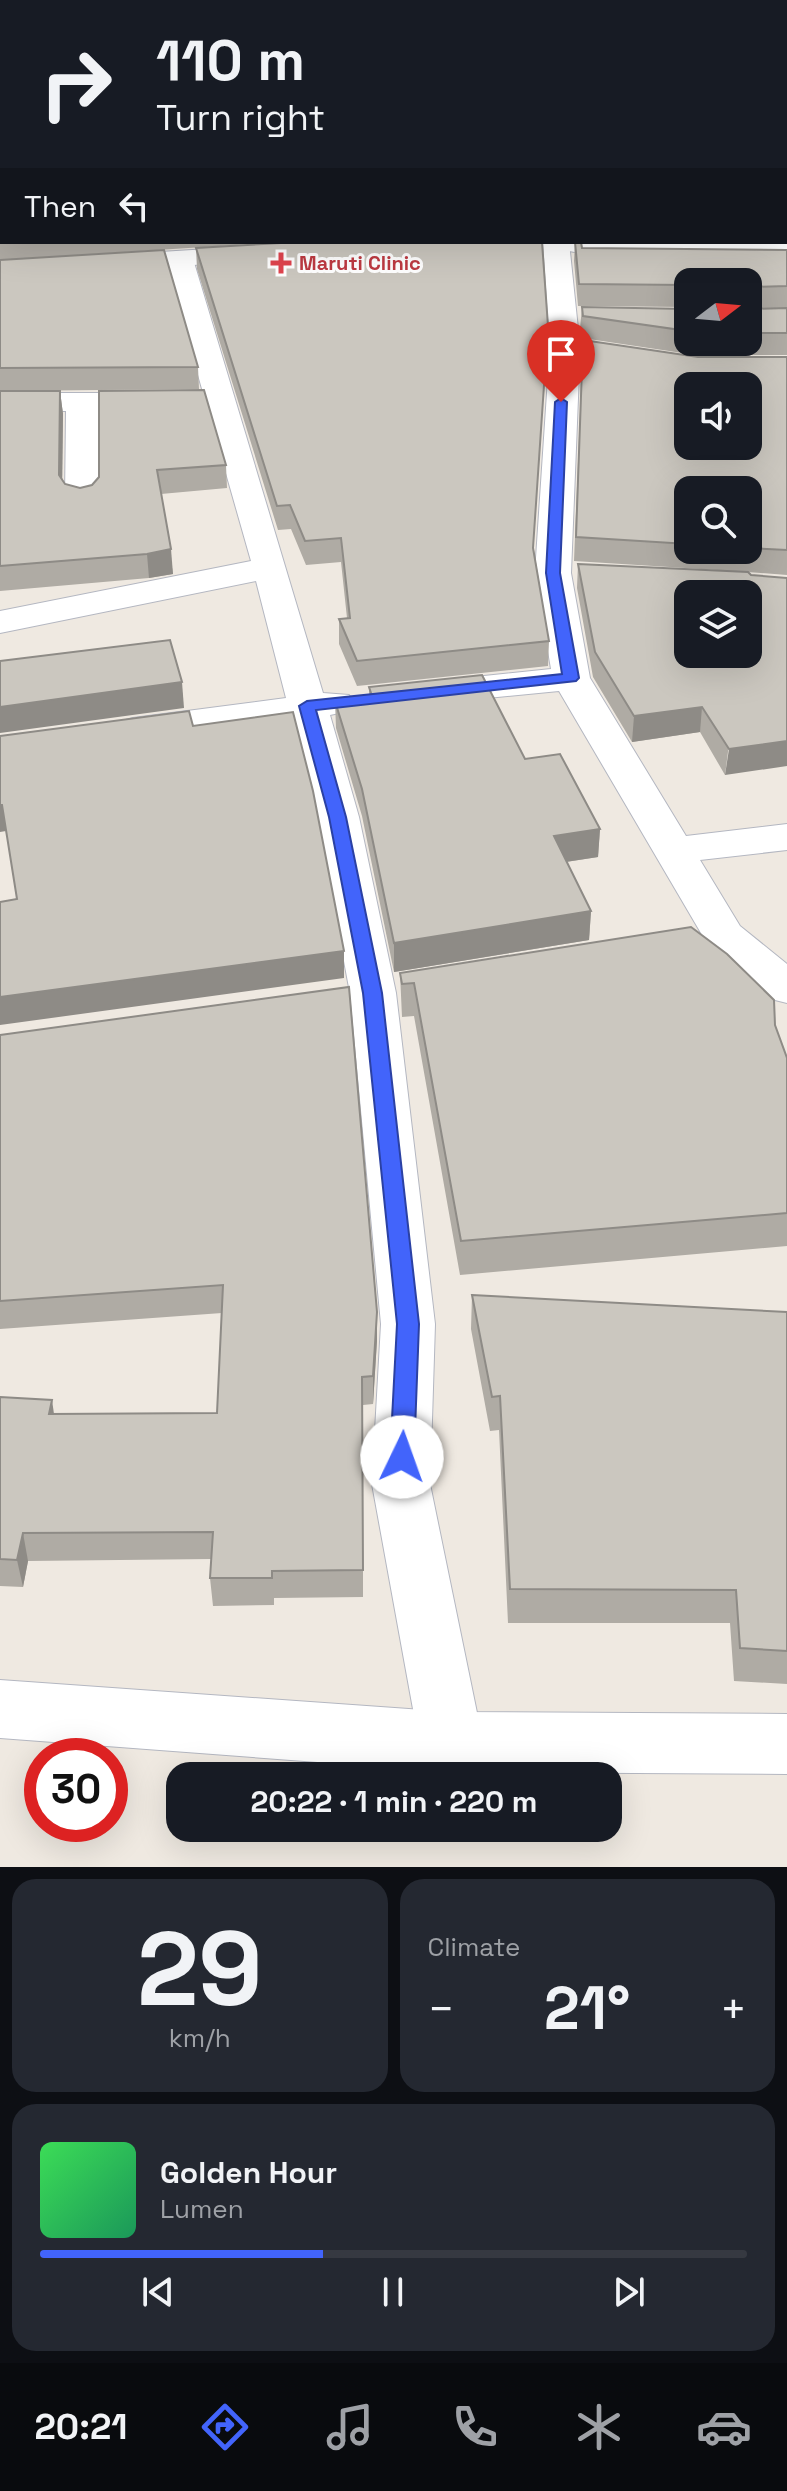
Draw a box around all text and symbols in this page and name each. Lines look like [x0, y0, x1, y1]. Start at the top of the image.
text: 110 m [156, 25, 305, 96]
icon: right [24, 32, 128, 136]
text: Turn right [156, 95, 325, 141]
icon: left [112, 184, 156, 228]
text: Then [24, 187, 96, 226]
place label: Maruti Clinic [299, 250, 421, 276]
marker: Maruti Clinic [270, 252, 292, 274]
north arrow [674, 268, 762, 356]
map controls [674, 268, 762, 668]
pin [527, 320, 595, 402]
icon: arrive [539, 332, 583, 376]
button: sound [674, 372, 762, 460]
button: search [674, 476, 762, 564]
button: layers [674, 580, 762, 668]
position arrow [360, 1415, 444, 1499]
speed limit sign: 30 [24, 1738, 128, 1842]
text: 20:22 · 1 min · 220 m [251, 1782, 537, 1821]
text: 29 [137, 1903, 263, 2035]
text: Climate [428, 1930, 520, 1964]
text: 21° [544, 1970, 630, 2047]
text: − [428, 1981, 455, 2037]
text: + [720, 1981, 747, 2037]
text: km/h [169, 2021, 231, 2055]
text: Golden Hour [160, 2153, 337, 2192]
text: Lumen [160, 2192, 244, 2226]
icon: previous [136, 2270, 180, 2314]
icon: pause [371, 2270, 415, 2314]
icon: next [607, 2270, 651, 2314]
icon: directions [197, 2399, 253, 2455]
icon: music [322, 2399, 378, 2455]
icon: phone [447, 2399, 503, 2455]
icon: climate [571, 2399, 627, 2455]
icon: car [696, 2399, 752, 2455]
text: 20:21 [34, 2404, 128, 2450]

